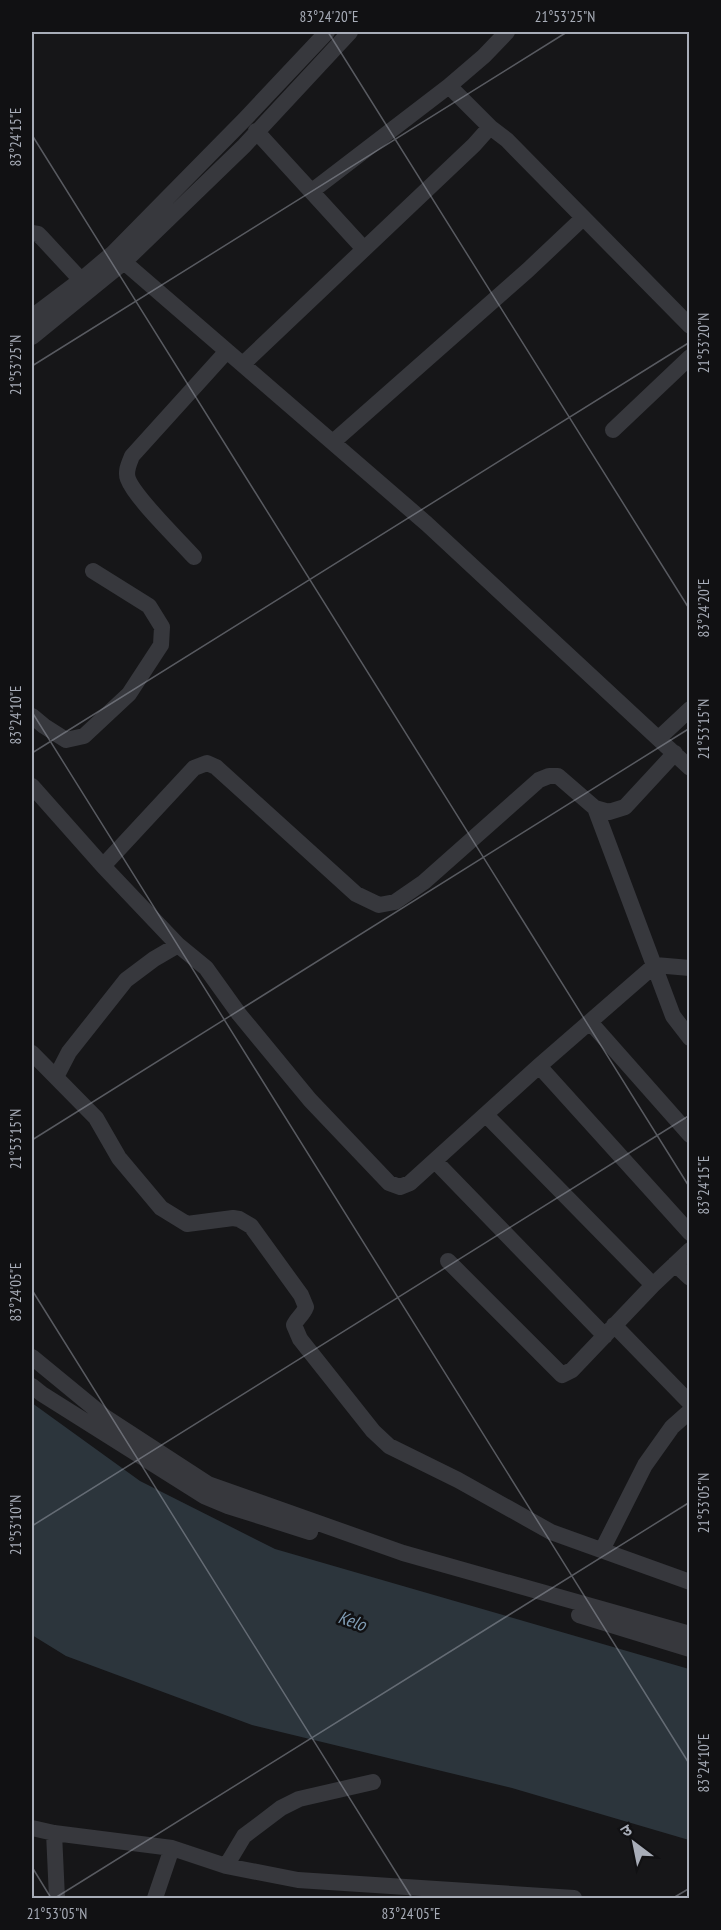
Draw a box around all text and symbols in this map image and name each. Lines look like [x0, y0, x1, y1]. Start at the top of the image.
text: 83°24'20"E [299, 7, 359, 26]
text: 21°53'25"N [535, 7, 595, 26]
text: 83°24'15"E [6, 107, 25, 167]
text: 21°53'20"N [694, 313, 713, 373]
text: 21°53'25"N [6, 335, 25, 395]
text: 83°24'20"E [694, 578, 713, 638]
text: 83°24'10"E [6, 685, 25, 745]
text: 21°53'15"N [694, 699, 713, 759]
text: 21°53'15"N [6, 1109, 25, 1169]
text: 83°24'15"E [694, 1155, 713, 1215]
text: 83°24'05"E [6, 1262, 25, 1322]
text: 21°53'05"N [694, 1473, 713, 1533]
text: 21°53'10"N [6, 1495, 25, 1555]
water label: Kelo [335, 1605, 370, 1636]
text: 83°24'10"E [694, 1733, 713, 1793]
north arrow [604, 1813, 664, 1873]
text: उ [617, 1819, 636, 1841]
text: 21°53'05"N [27, 1904, 87, 1923]
text: 83°24'05"E [381, 1904, 441, 1923]

